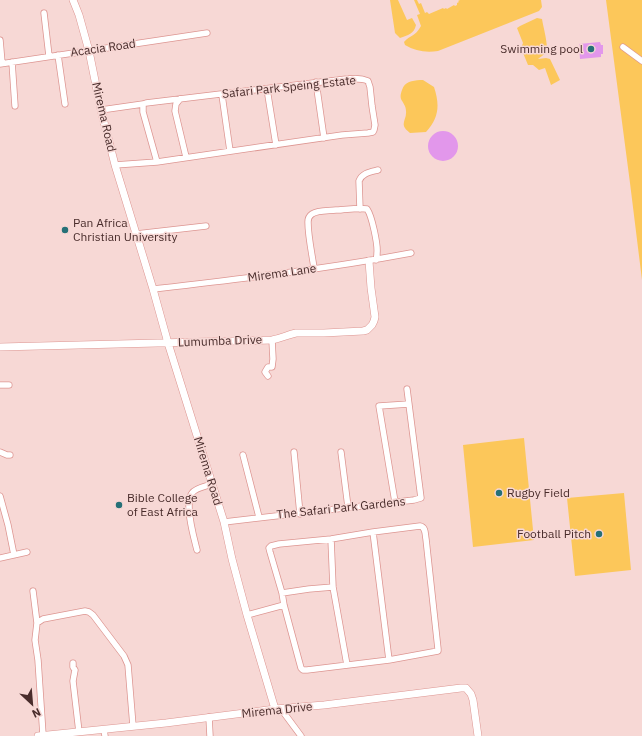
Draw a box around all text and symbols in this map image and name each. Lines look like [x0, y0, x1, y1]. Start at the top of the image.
street label: Acacia Road [69, 35, 137, 60]
place label: Swimming pool [500, 41, 583, 56]
marker: Swimming pool [586, 44, 596, 54]
street label: Safari Park Speing Estate [221, 72, 357, 101]
street label: Mirema Road [89, 81, 120, 153]
place label: Pan Africa Christian University [73, 215, 178, 244]
marker: Pan Africa Christian University [60, 225, 70, 235]
street label: Mirema Lane [247, 260, 318, 285]
street label: Lumumba Drive [177, 332, 263, 349]
street label: Mirema Road [191, 435, 226, 507]
place label: Rugby Field [507, 485, 570, 500]
marker: Rugby Field [494, 488, 504, 498]
place label: Bible College of East Africa [127, 490, 199, 519]
street label: The Safari Park Gardens [276, 493, 406, 522]
marker: Bible College of East Africa [114, 500, 124, 510]
place label: Football Pitch [517, 526, 591, 541]
marker: Football Pitch [594, 529, 604, 539]
north arrow [12, 684, 52, 724]
street label: Mirema Drive [241, 698, 314, 721]
text: N [30, 705, 43, 721]

